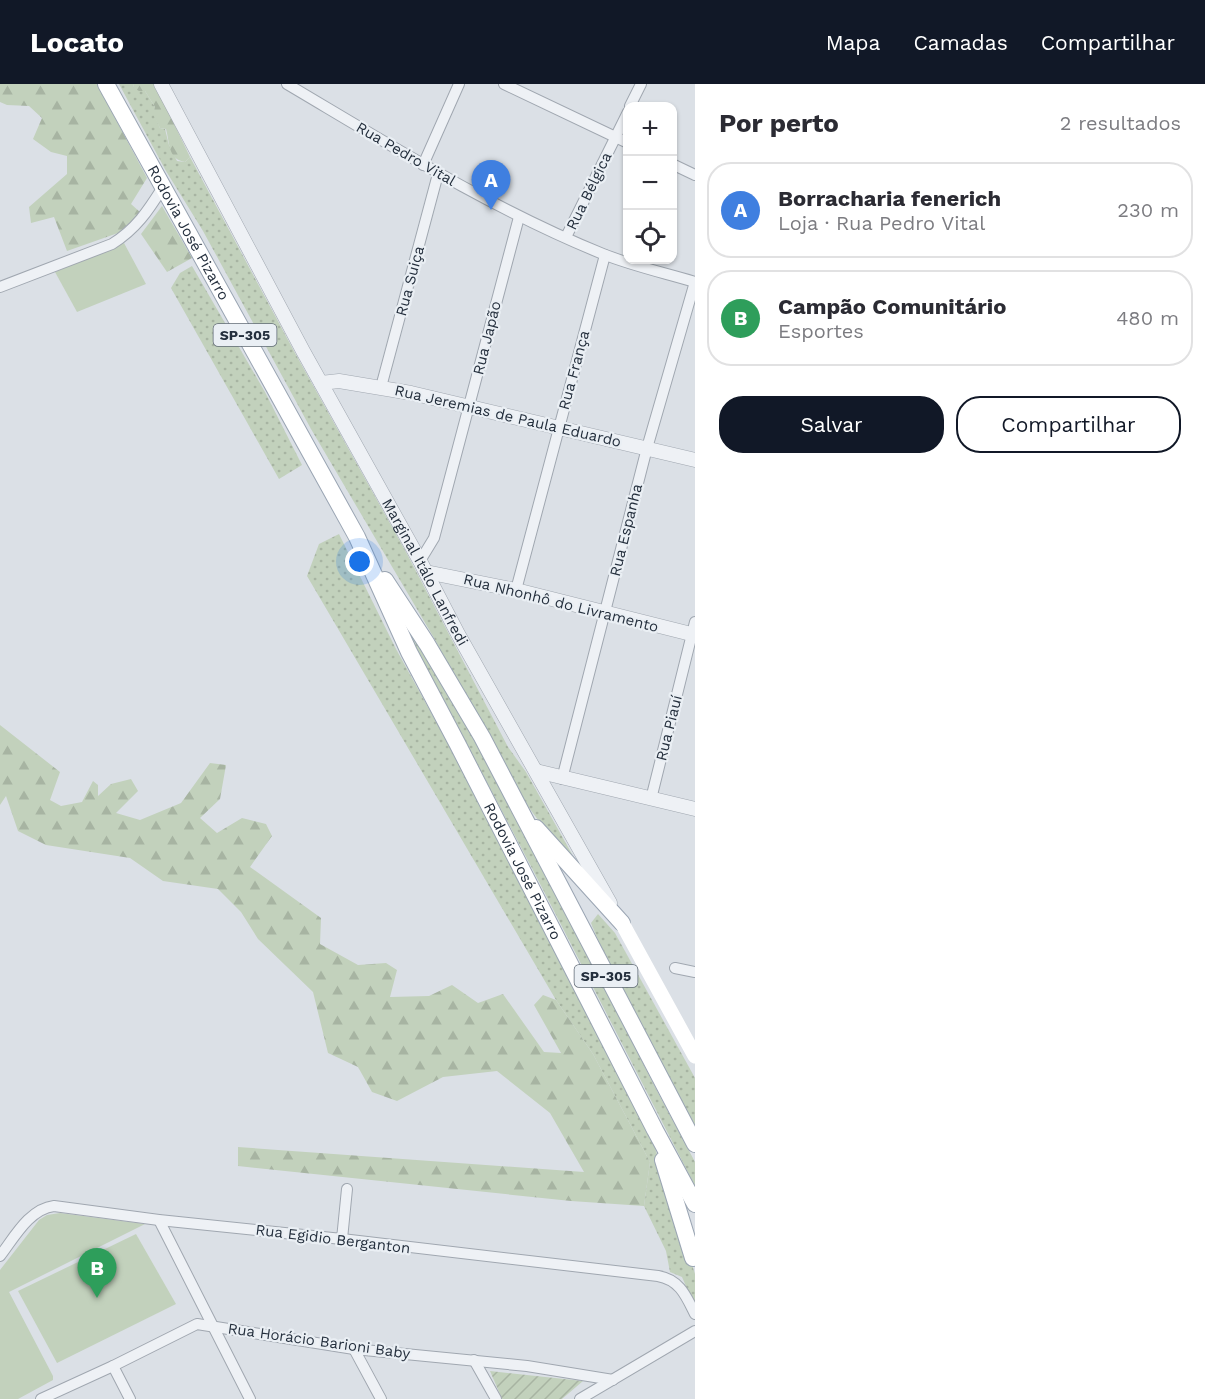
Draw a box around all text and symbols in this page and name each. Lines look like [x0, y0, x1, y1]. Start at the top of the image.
text: Locato [30, 26, 124, 59]
text: Mapa [826, 30, 880, 55]
text: Camadas [913, 30, 1008, 55]
text: Compartilhar [1041, 30, 1175, 55]
map controls [623, 102, 677, 264]
button: + [623, 102, 677, 156]
text: Por perto [719, 108, 839, 138]
text: 2 resultados [1060, 111, 1181, 135]
street label: Rua Pedro Vital [353, 118, 459, 190]
street label: Rua Bélgica [562, 149, 616, 233]
button: − [623, 156, 677, 210]
pin: A [472, 160, 510, 210]
street label: Rodovia José Pizarro [144, 162, 233, 303]
text: Borracharia fenerich [778, 186, 1001, 211]
text: A [734, 198, 747, 222]
text: 230 m [1117, 198, 1179, 222]
button: locate [623, 210, 677, 264]
text: Loja · Rua Pedro Vital [778, 211, 985, 235]
street label: Rua Suiça [392, 243, 428, 318]
text: Campão Comunitário [778, 294, 1006, 319]
street label: Rua Japão [469, 299, 505, 377]
text: B [734, 306, 747, 330]
text: 480 m [1116, 306, 1179, 330]
text: Esportes [778, 319, 864, 343]
road number: SP-305 [214, 324, 276, 346]
street label: Rua França [555, 328, 593, 412]
street label: Rua Jeremias de Paula Eduardo [393, 381, 623, 451]
button: Salvar [719, 396, 944, 453]
button: Compartilhar [956, 396, 1181, 453]
street label: Rua Espanha [606, 481, 646, 578]
street label: Marginal Itálo Lanfredi [378, 495, 472, 649]
your location [345, 547, 374, 576]
street label: Rua Nhonhô do Livramento [462, 570, 660, 636]
street label: Rua Piauí [652, 693, 686, 763]
street label: Rodovia José Pizarro [480, 800, 565, 943]
road number: SP-305 [574, 965, 638, 987]
street label: Rua Egidio Berganton [255, 1221, 411, 1257]
pin: B [78, 1248, 116, 1298]
street label: Rua Horácio Barioni Baby [227, 1319, 412, 1363]

